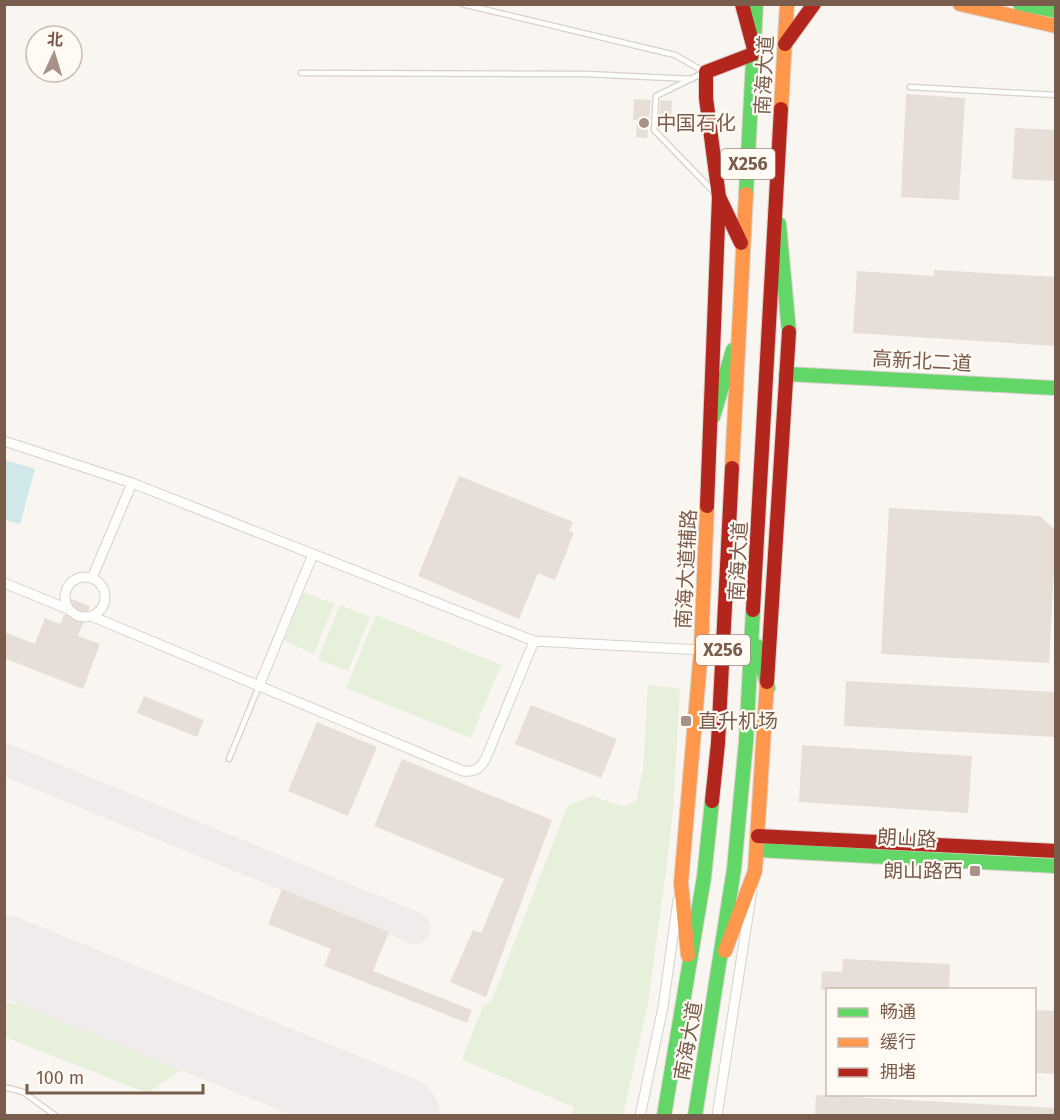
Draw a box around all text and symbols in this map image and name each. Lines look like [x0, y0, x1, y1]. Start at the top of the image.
north arrow [24, 24, 84, 84]
text: 北 [46, 29, 64, 50]
street label: 南海大道 [750, 34, 778, 116]
place label: 中国石化 [656, 111, 736, 135]
marker: 中国石化 [637, 116, 651, 130]
road number: X256 [721, 149, 775, 179]
street label: 高新北二道 [871, 346, 973, 376]
street label: 南海大道辅路 [671, 508, 701, 630]
street label: 南海大道 [724, 520, 752, 602]
road number: X256 [696, 635, 750, 665]
place label: 直升机场 [698, 709, 778, 733]
marker: 直升机场 [679, 714, 693, 728]
street label: 朗山路 [876, 824, 938, 852]
place label: 朗山路西 [883, 859, 963, 883]
marker: 朗山路西 [968, 864, 982, 878]
legend [826, 988, 1036, 1096]
street label: 南海大道 [669, 1000, 707, 1082]
text: 畅通 [880, 1001, 916, 1023]
text: 缓行 [880, 1031, 916, 1053]
scale bar [27, 1057, 202, 1095]
text: 拥堵 [880, 1061, 916, 1083]
text: 100 m [36, 1067, 84, 1089]

